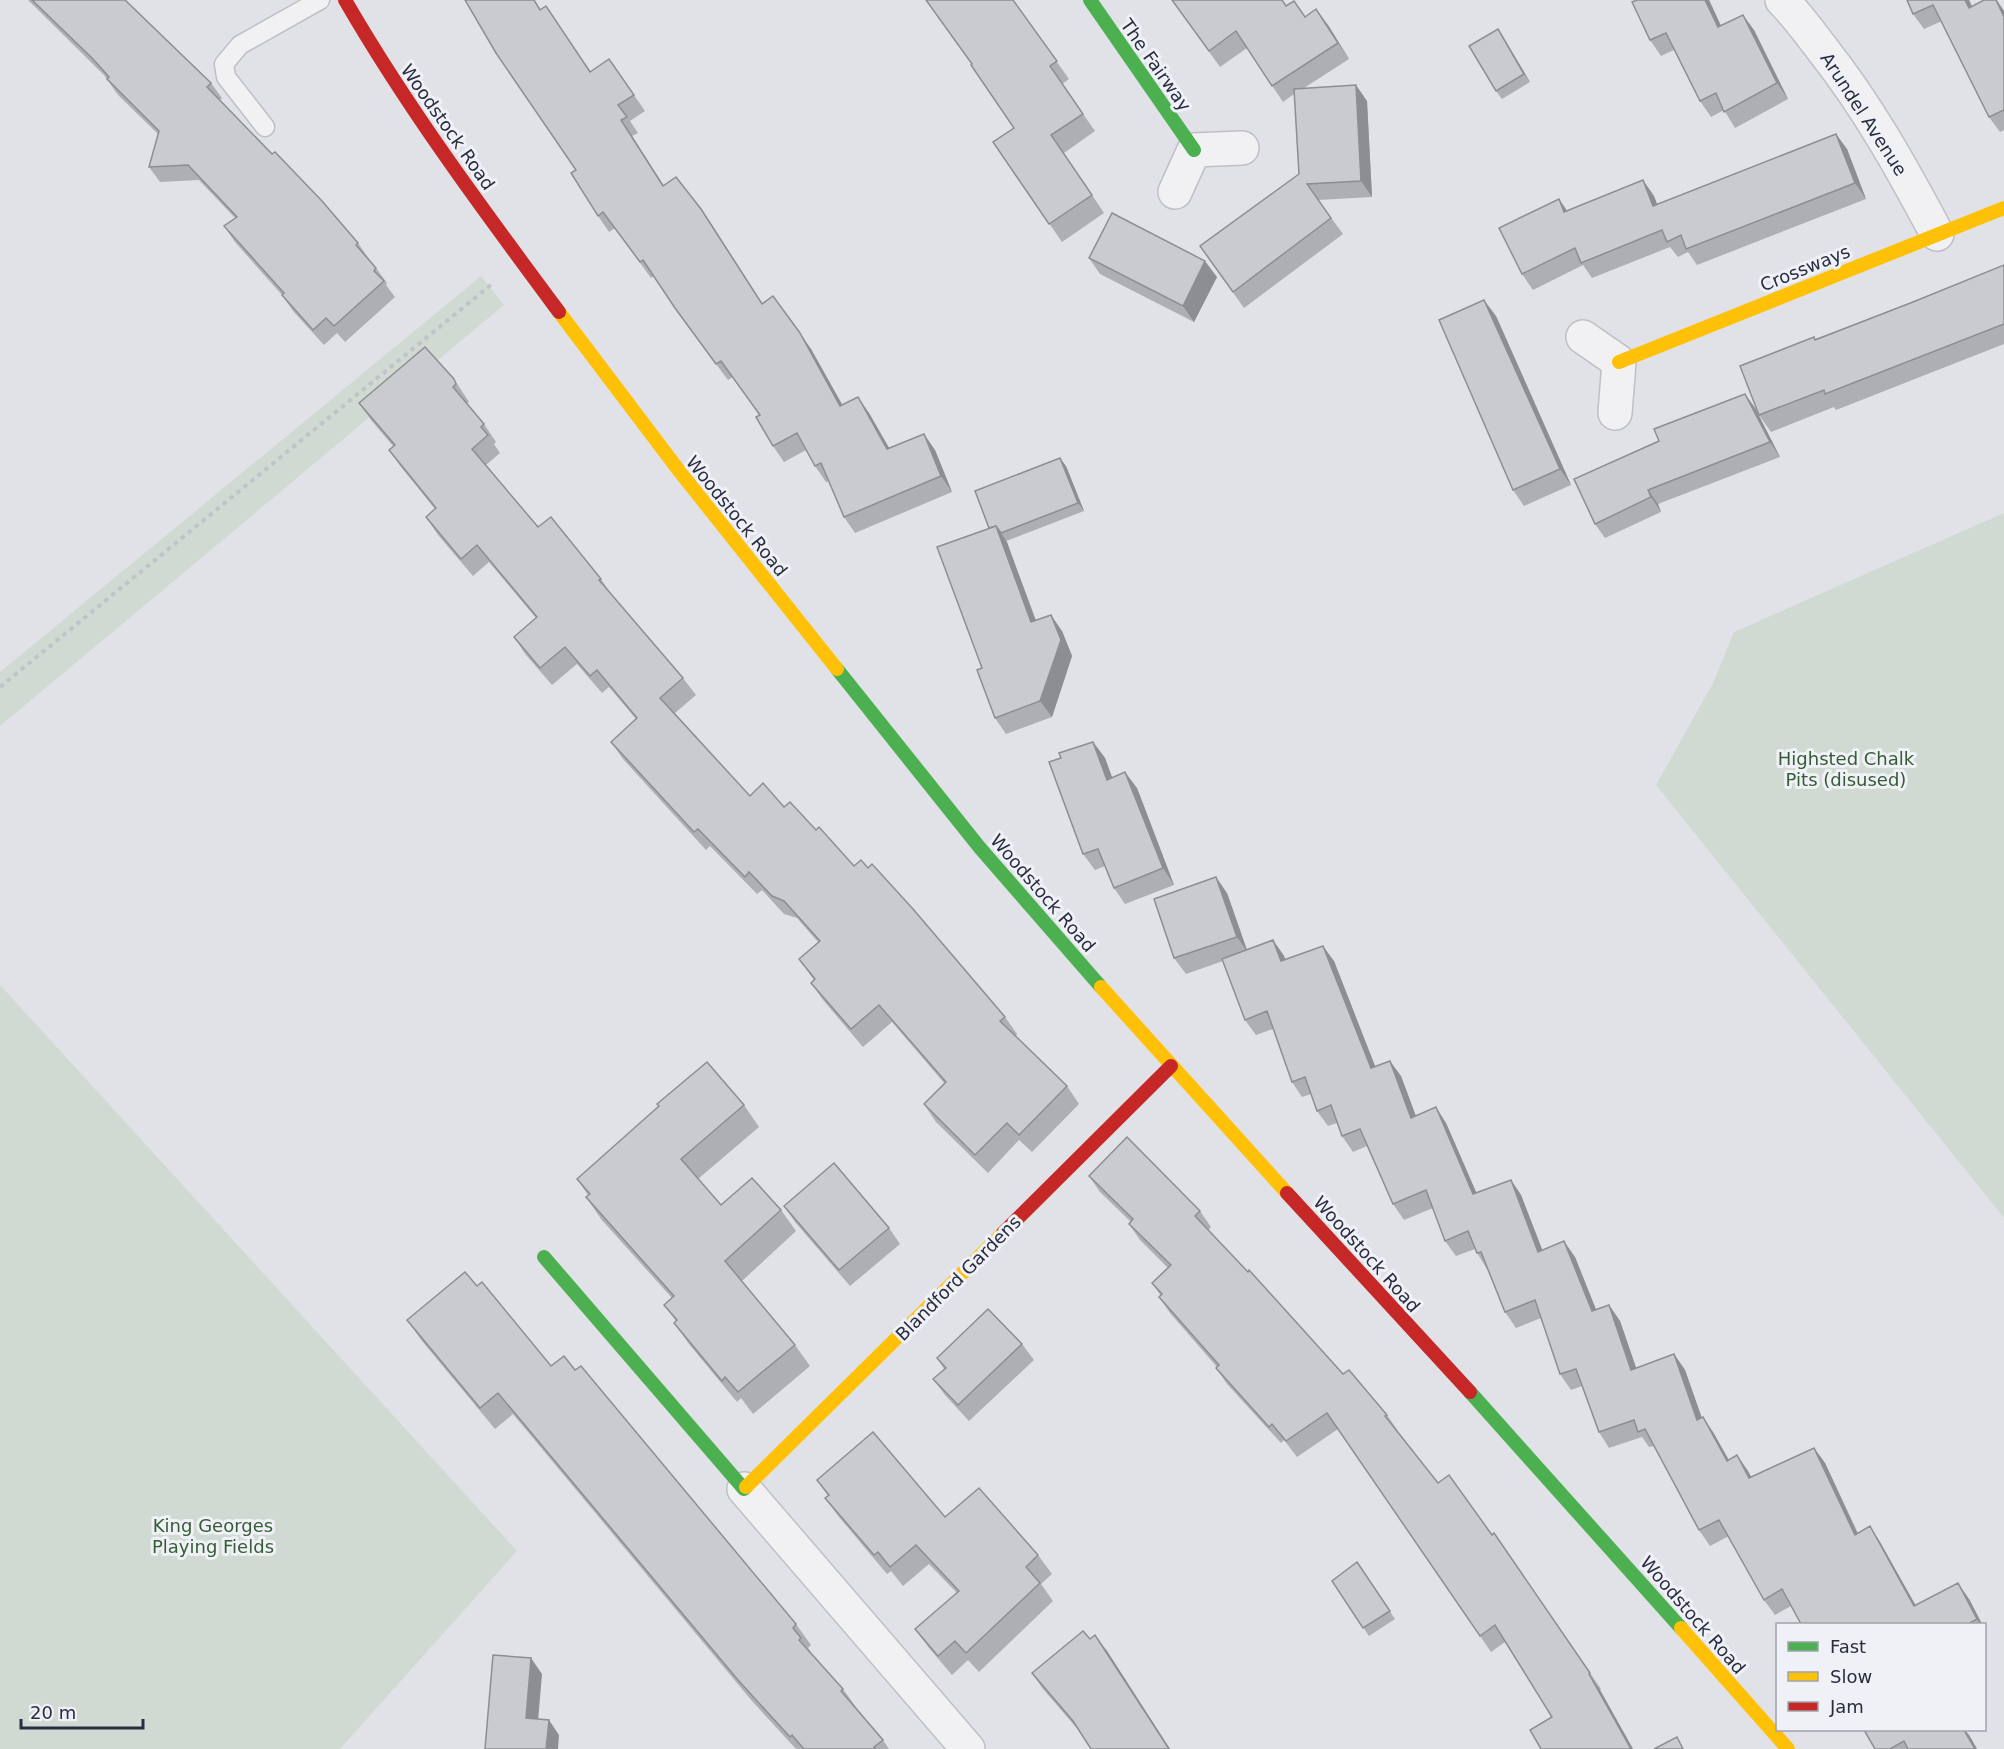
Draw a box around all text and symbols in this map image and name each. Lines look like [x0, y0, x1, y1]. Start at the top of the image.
street label: The Fairway [1116, 14, 1196, 115]
street label: Arundel Avenue [1816, 48, 1912, 180]
street label: Woodstock Road [397, 60, 499, 194]
street label: Crossways [1757, 240, 1853, 296]
street label: Woodstock Road [682, 452, 792, 580]
park label: Highsted Chalk Pits (disused) [1778, 748, 1915, 790]
street label: Woodstock Road [986, 830, 1100, 956]
street label: Woodstock Road [1309, 1192, 1425, 1316]
street label: Blandford Gardens [891, 1211, 1025, 1345]
park label: King Georges Playing Fields [152, 1515, 274, 1557]
street label: Woodstock Road [1636, 1552, 1750, 1678]
legend [1776, 1623, 1986, 1731]
text: Fast [1830, 1636, 1866, 1657]
text: Slow [1830, 1666, 1872, 1687]
scale bar [21, 1692, 142, 1730]
text: Jam [1829, 1696, 1864, 1717]
text: 20 m [30, 1702, 76, 1723]

